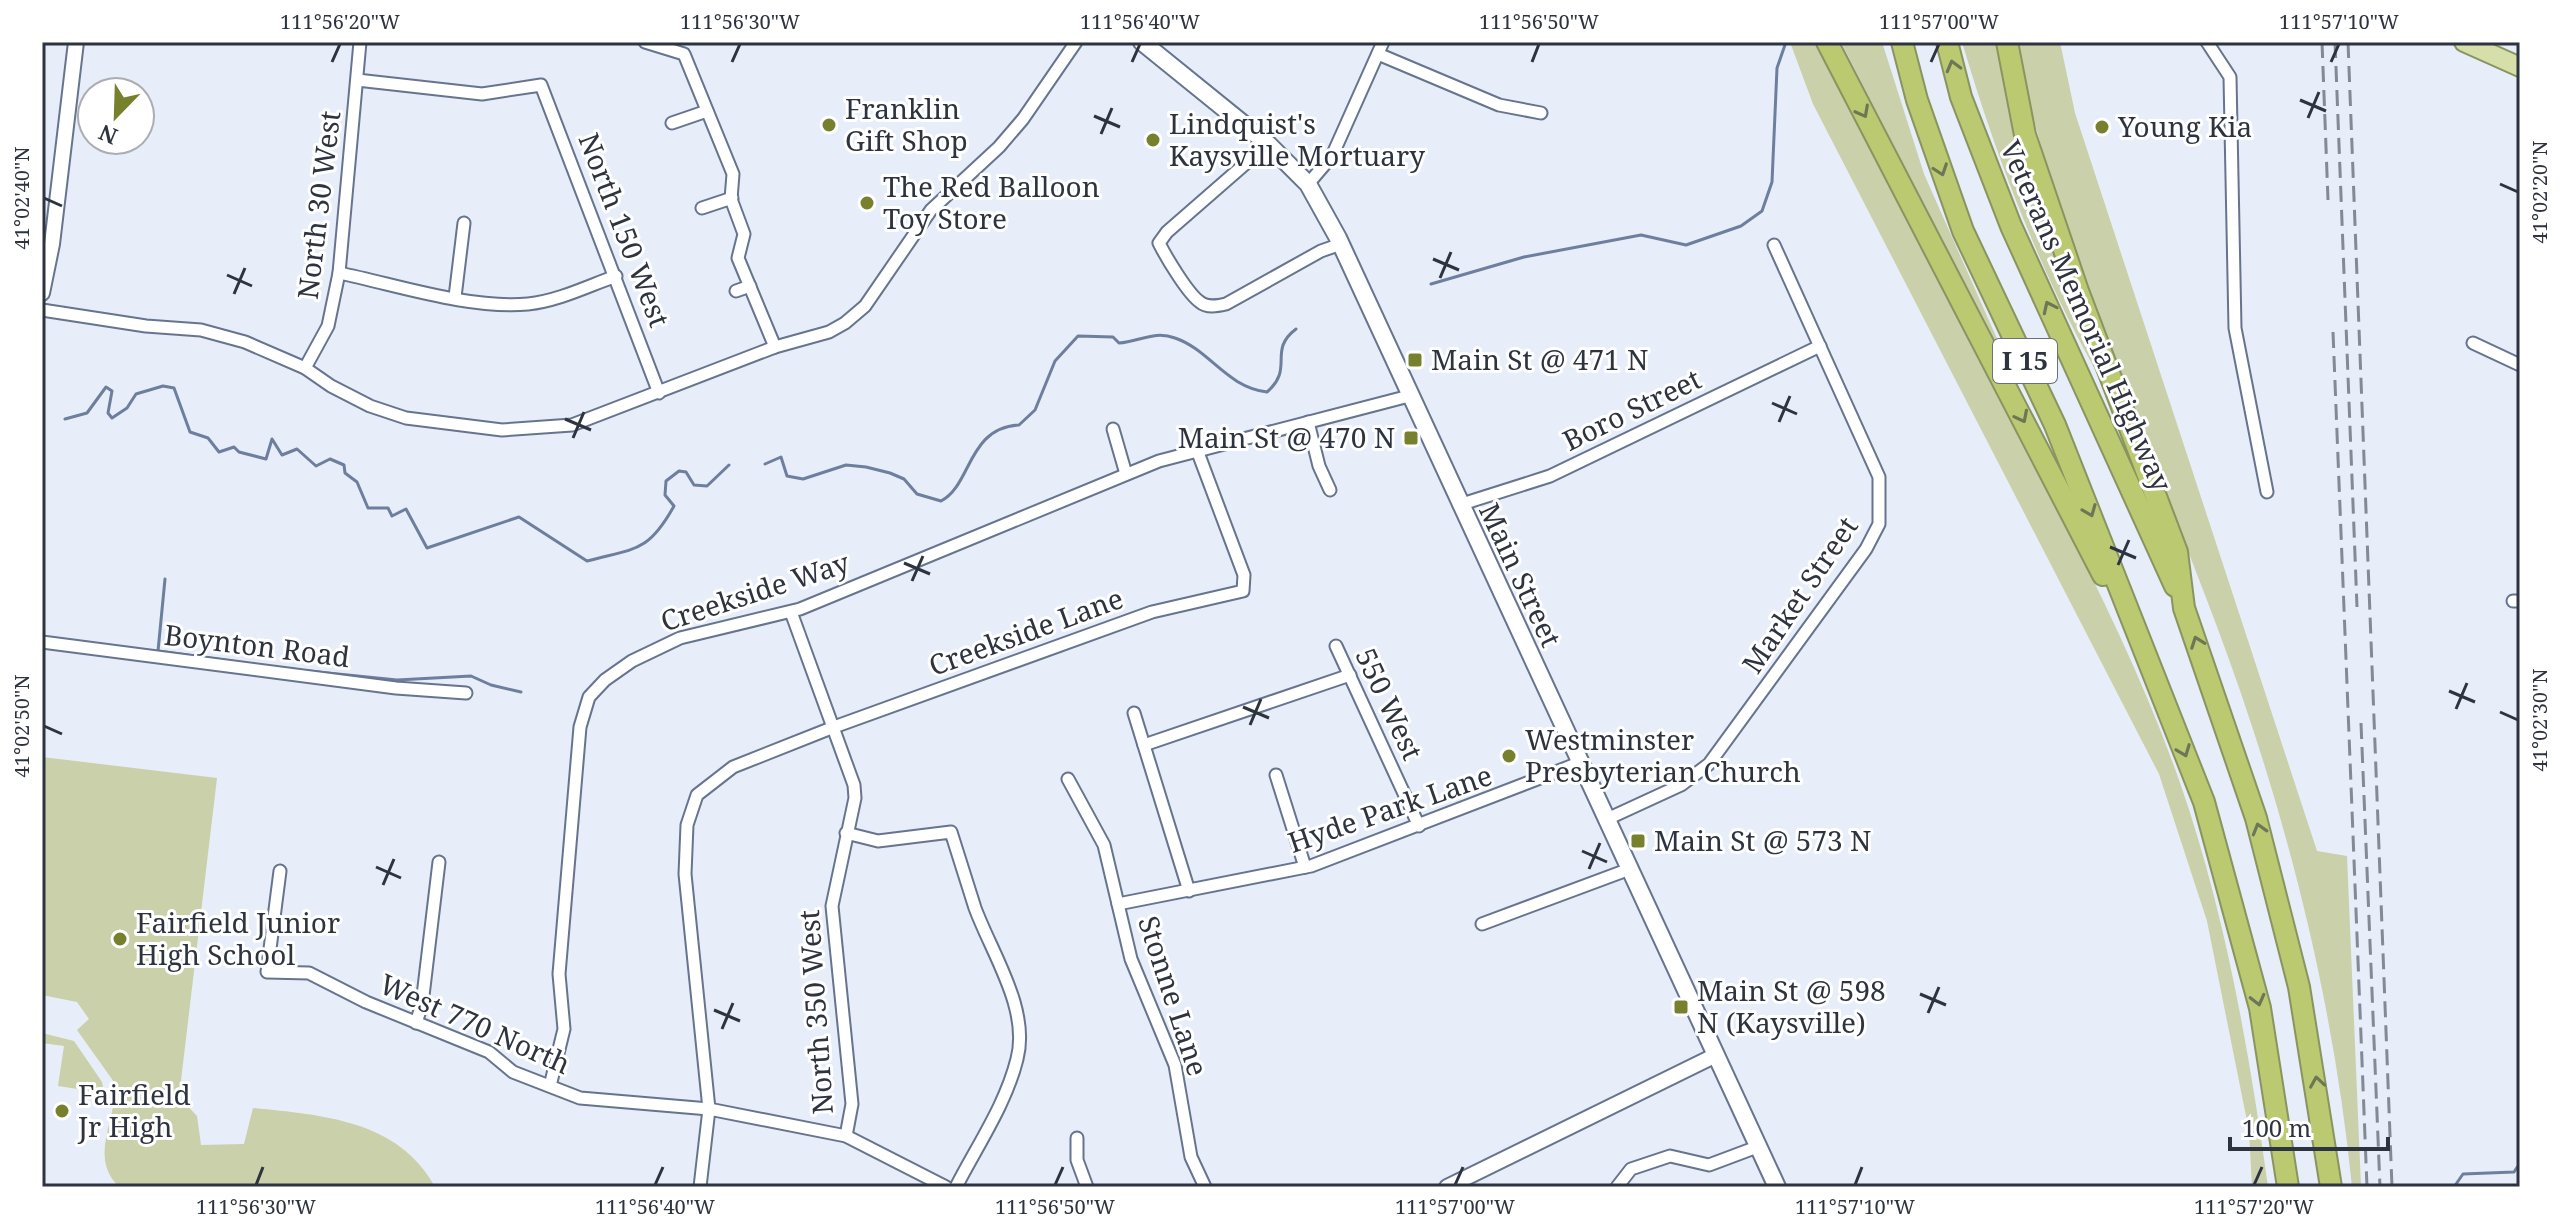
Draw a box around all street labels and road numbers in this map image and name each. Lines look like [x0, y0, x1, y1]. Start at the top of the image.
street label: North 30 West [288, 108, 348, 301]
street label: North 150 West [570, 127, 679, 332]
street label: Veterans Memorial Highway [1992, 134, 2182, 497]
road number: I 15 [1993, 339, 2057, 383]
street label: Boro Street [1556, 359, 1707, 459]
street label: Main Street [1471, 497, 1571, 653]
street label: Market Street [1733, 509, 1866, 680]
street label: Creekside Way [656, 543, 854, 639]
street label: Creekside Lane [923, 578, 1128, 684]
street label: Boynton Road [162, 615, 352, 675]
street label: 550 West [1347, 641, 1432, 766]
street label: Hyde Park Lane [1283, 755, 1497, 861]
street label: North 350 West [789, 908, 841, 1116]
street label: Stonne Lane [1130, 911, 1218, 1080]
street label: West 770 North [374, 964, 577, 1082]

